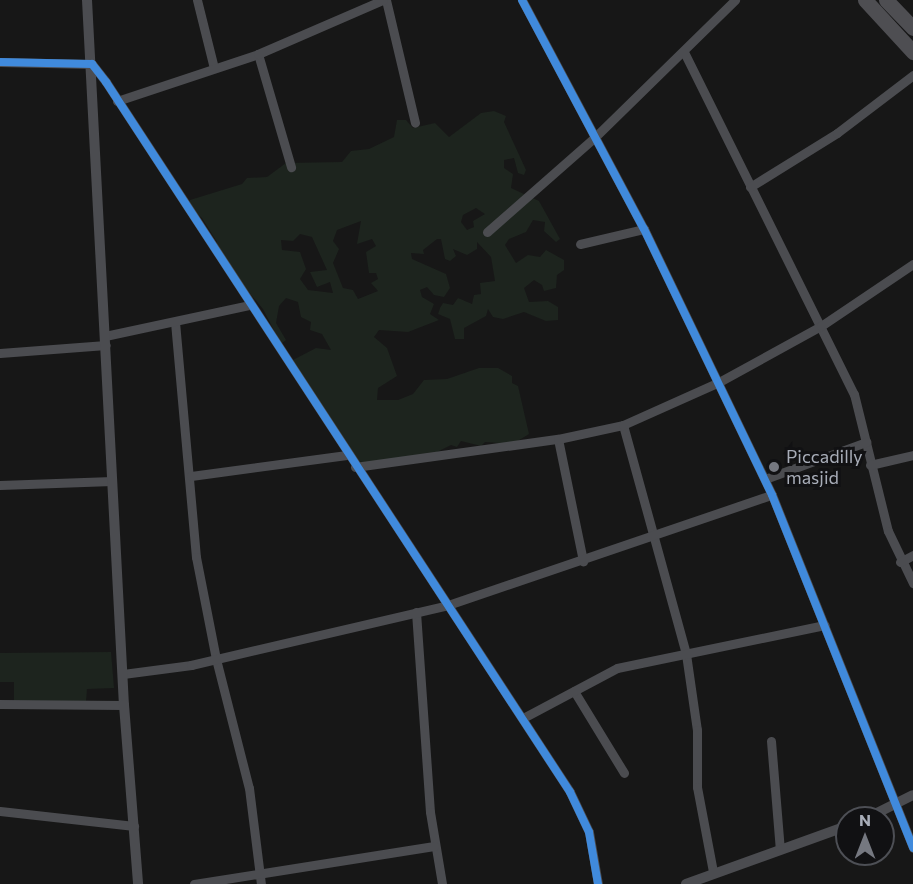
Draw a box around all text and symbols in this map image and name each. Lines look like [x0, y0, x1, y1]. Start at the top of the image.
place label: Piccadilly masjid [786, 446, 863, 488]
marker: Piccadilly masjid [767, 460, 781, 474]
north arrow [835, 806, 895, 866]
text: N [859, 810, 871, 829]

